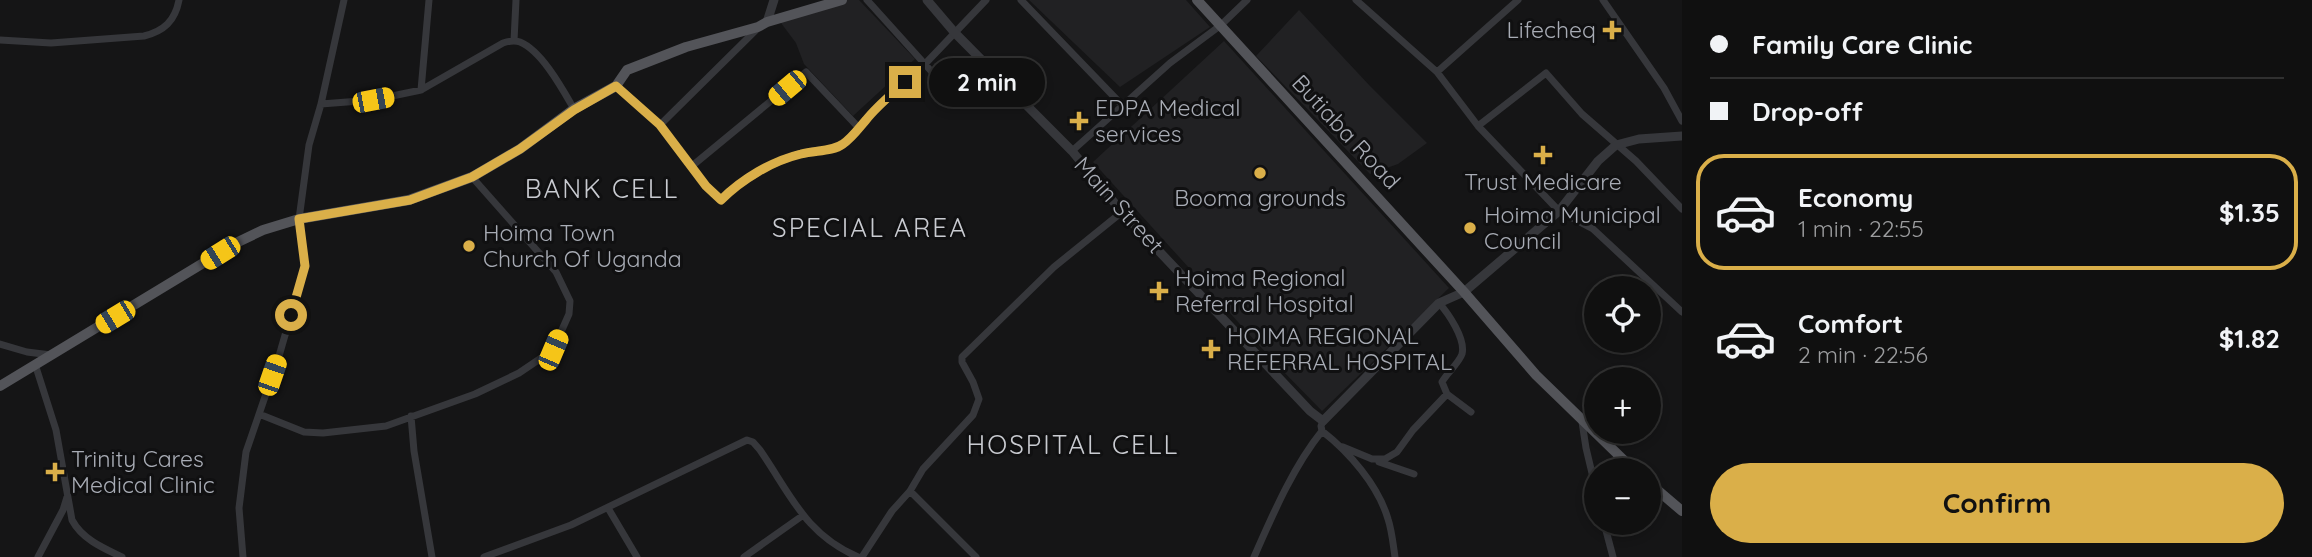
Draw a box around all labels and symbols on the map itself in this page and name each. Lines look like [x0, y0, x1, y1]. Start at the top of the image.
place label: Lifecheq [1507, 15, 1596, 44]
marker: Lifecheq [1602, 20, 1622, 40]
callout: 2 min [930, 57, 1045, 106]
car [765, 66, 810, 110]
route end [889, 66, 921, 98]
street label: Butiaba Road [1286, 68, 1407, 195]
car [351, 86, 396, 114]
place label: EDPA Medical services [1095, 93, 1241, 148]
marker: EDPA Medical services [1069, 111, 1089, 131]
marker: Trust Medicare [1533, 145, 1553, 165]
street label: Main Street [1068, 150, 1171, 259]
marker: Booma grounds [1252, 165, 1268, 181]
place label: Trust Medicare [1464, 167, 1622, 196]
district label: BANK CELL [525, 172, 679, 205]
place label: Booma grounds [1174, 183, 1346, 212]
place label: Hoima Municipal Council [1484, 200, 1661, 255]
district label: SPECIAL AREA [772, 211, 968, 244]
place label: Hoima Town Church Of Uganda [483, 218, 682, 273]
marker: Hoima Municipal Council [1462, 220, 1478, 236]
car [197, 233, 244, 273]
marker: Hoima Town Church Of Uganda [461, 238, 477, 254]
place label: Hoima Regional Referral Hospital [1175, 263, 1354, 318]
marker: Hoima Regional Referral Hospital [1149, 281, 1169, 301]
car [92, 297, 139, 337]
route start [275, 299, 307, 331]
place label: HOIMA REGIONAL REFERRAL HOSPITAL [1227, 321, 1452, 376]
car [536, 327, 571, 373]
marker: HOIMA REGIONAL REFERRAL HOSPITAL [1201, 339, 1221, 359]
car [256, 352, 289, 398]
district label: HOSPITAL CELL [967, 428, 1179, 461]
place label: Trinity Cares Medical Clinic [71, 444, 215, 499]
marker: Trinity Cares Medical Clinic [45, 462, 65, 482]

